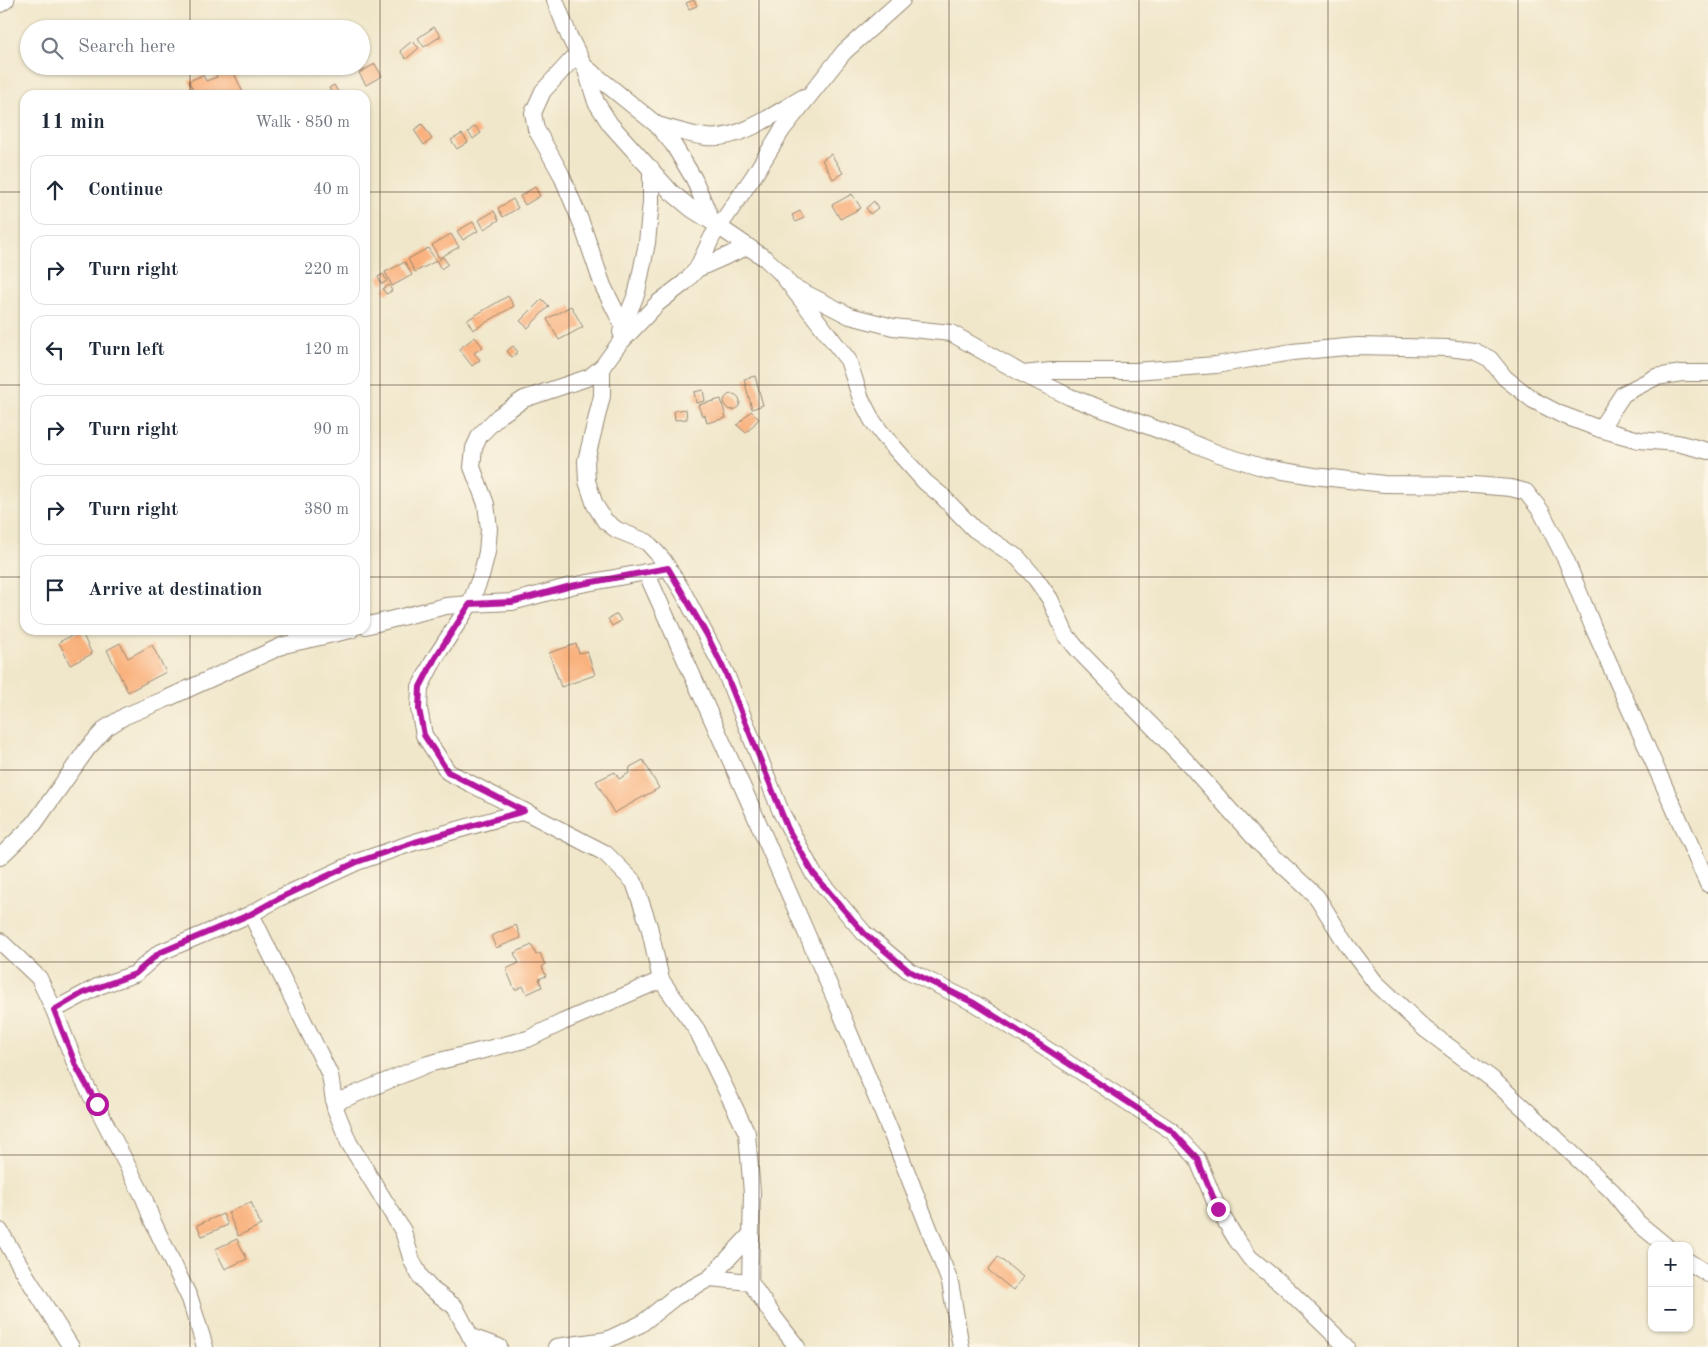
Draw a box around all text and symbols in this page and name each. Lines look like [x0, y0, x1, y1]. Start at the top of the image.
search box [20, 20, 370, 75]
icon: search [38, 34, 66, 62]
text: Search here [78, 38, 175, 57]
text: 11 min [40, 112, 105, 133]
text: Walk · 850 m [255, 115, 350, 131]
icon: ahead [41, 176, 69, 204]
text: Continue [88, 181, 163, 200]
text: 40 m [313, 182, 349, 198]
icon: right [41, 256, 69, 284]
text: Turn right [88, 261, 178, 280]
text: 220 m [304, 262, 349, 278]
icon: left [41, 336, 69, 364]
text: Turn left [88, 341, 165, 360]
text: 120 m [304, 342, 349, 358]
icon: right [41, 416, 69, 444]
text: Turn right [88, 421, 178, 440]
text: 90 m [313, 422, 349, 438]
icon: right [41, 496, 69, 524]
text: Turn right [88, 501, 178, 520]
text: 380 m [304, 502, 349, 518]
icon: arrive [41, 576, 69, 604]
text: Arrive at destination [88, 581, 262, 600]
route start [86, 1093, 109, 1116]
route end [1207, 1198, 1230, 1221]
map controls [1648, 1242, 1693, 1332]
button: + [1648, 1242, 1693, 1287]
button: − [1648, 1287, 1693, 1332]

